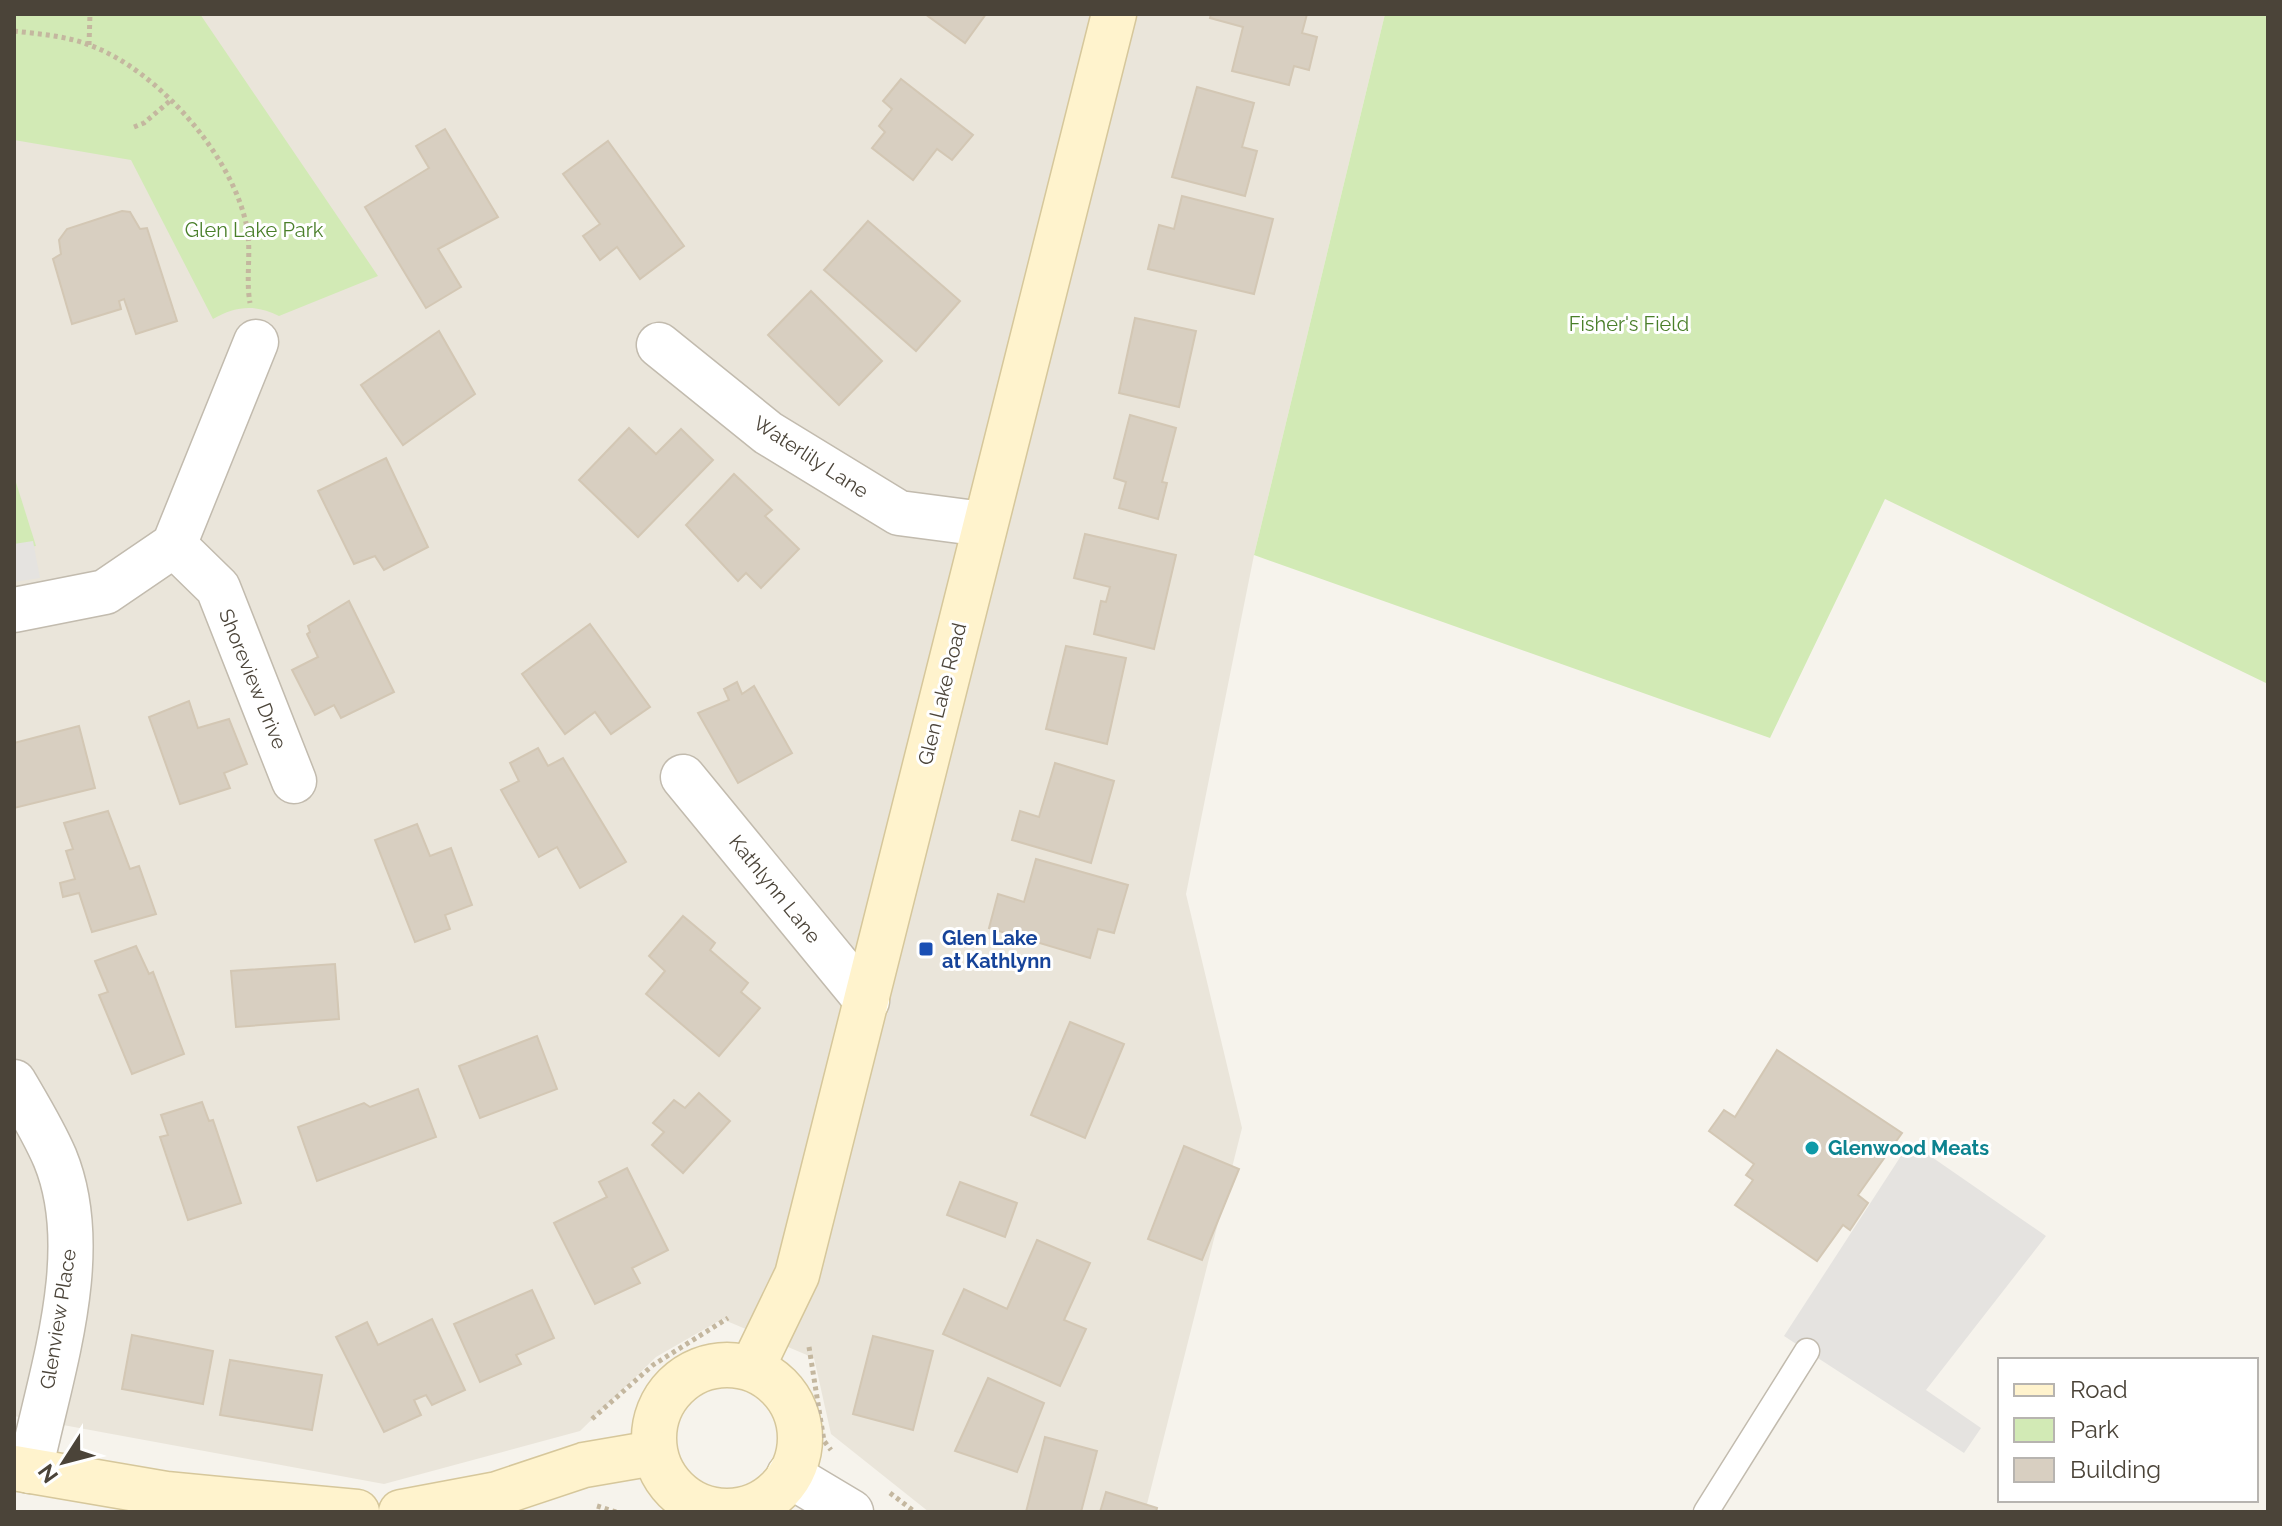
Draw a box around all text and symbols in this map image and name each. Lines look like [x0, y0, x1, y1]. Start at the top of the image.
park label: Glen Lake Park [185, 218, 324, 242]
park label: Fisher's Field [1569, 312, 1689, 336]
street label: Waterlily Lane [749, 411, 873, 503]
street label: Shoreview Drive [214, 605, 292, 753]
street label: Glen Lake Road [913, 620, 971, 768]
street label: Kathlynn Lane [724, 830, 826, 948]
place label: Glen Lake at Kathlynn [942, 926, 1051, 973]
marker: Glen Lake at Kathlynn [917, 940, 935, 958]
place label: Glenwood Meats [1828, 1136, 1989, 1160]
marker: Glenwood Meats [1803, 1139, 1821, 1157]
street label: Glenview Place [35, 1247, 81, 1391]
legend [1998, 1358, 2258, 1502]
text: Road [2070, 1375, 2128, 1404]
text: Park [2070, 1415, 2119, 1444]
north arrow [24, 1422, 104, 1502]
text: Building [2070, 1455, 2161, 1484]
text: N [32, 1459, 63, 1488]

